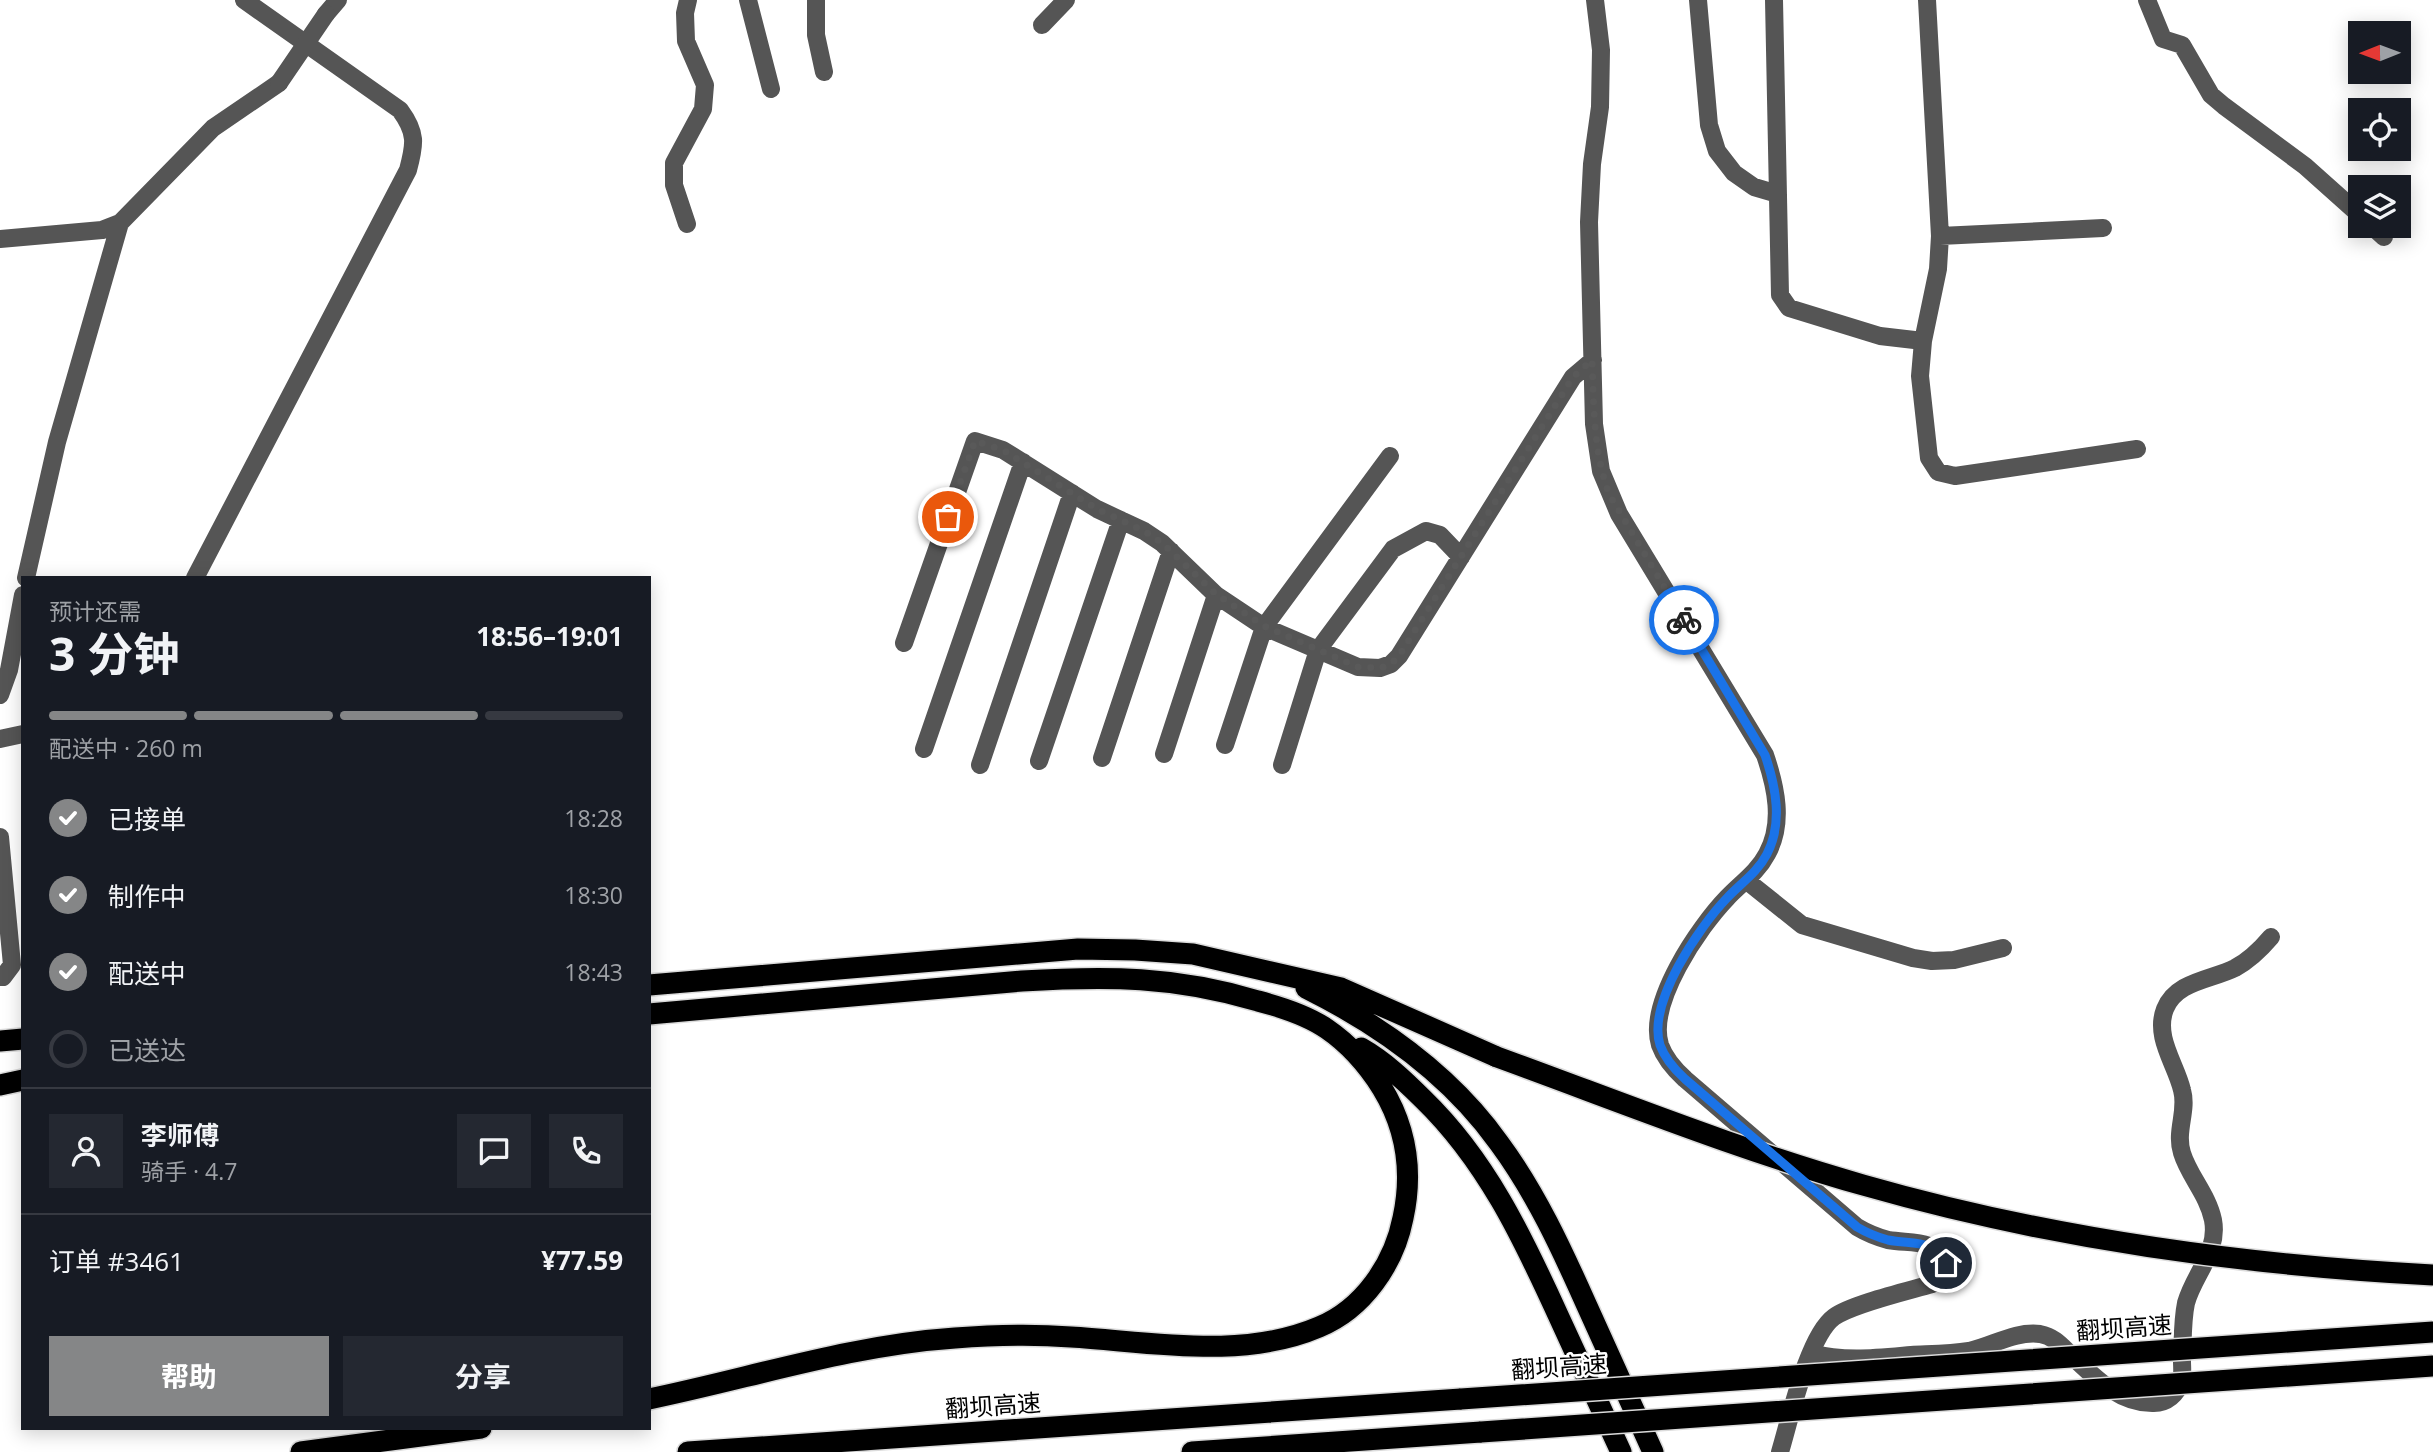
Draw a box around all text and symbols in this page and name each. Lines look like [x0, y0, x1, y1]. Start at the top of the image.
north arrow [2348, 21, 2412, 84]
map controls [2348, 21, 2411, 238]
button: locate [2348, 98, 2411, 161]
button: layers [2348, 175, 2411, 238]
pin [918, 487, 978, 547]
icon: bag [929, 498, 967, 536]
courier [1649, 585, 1719, 655]
text: 预计还需 [49, 595, 141, 627]
icon: bike [1665, 601, 1703, 639]
text: 18:56–19:01 [476, 618, 623, 654]
text: 3 分钟 [49, 622, 179, 684]
text: 配送中 · 260 m [49, 732, 203, 764]
icon: check [49, 799, 87, 837]
text: 已接单 [108, 801, 186, 837]
text: 18:28 [564, 802, 623, 834]
icon: check [49, 876, 87, 914]
text: 制作中 [108, 878, 186, 914]
text: 18:30 [564, 879, 623, 911]
icon: check [49, 953, 87, 991]
text: 配送中 [108, 955, 186, 991]
text: 18:43 [564, 956, 623, 988]
text: 已送达 [108, 1032, 186, 1068]
button: person [49, 1114, 123, 1188]
button: chat [457, 1114, 531, 1188]
button: phone [549, 1114, 623, 1188]
text: 李师傅 [141, 1117, 219, 1153]
text: 骑手 · 4.7 [141, 1155, 237, 1187]
pin [1916, 1233, 1976, 1293]
text: ¥77.59 [541, 1242, 623, 1278]
text: 订单 #3461 [49, 1243, 184, 1279]
icon: home [1927, 1244, 1965, 1282]
street label: 翻坝高速 [2075, 1307, 2173, 1347]
button: 帮助 [49, 1336, 329, 1416]
button: 分享 [343, 1336, 623, 1416]
street label: 翻坝高速 [1510, 1346, 1608, 1386]
street label: 翻坝高速 [944, 1385, 1042, 1425]

